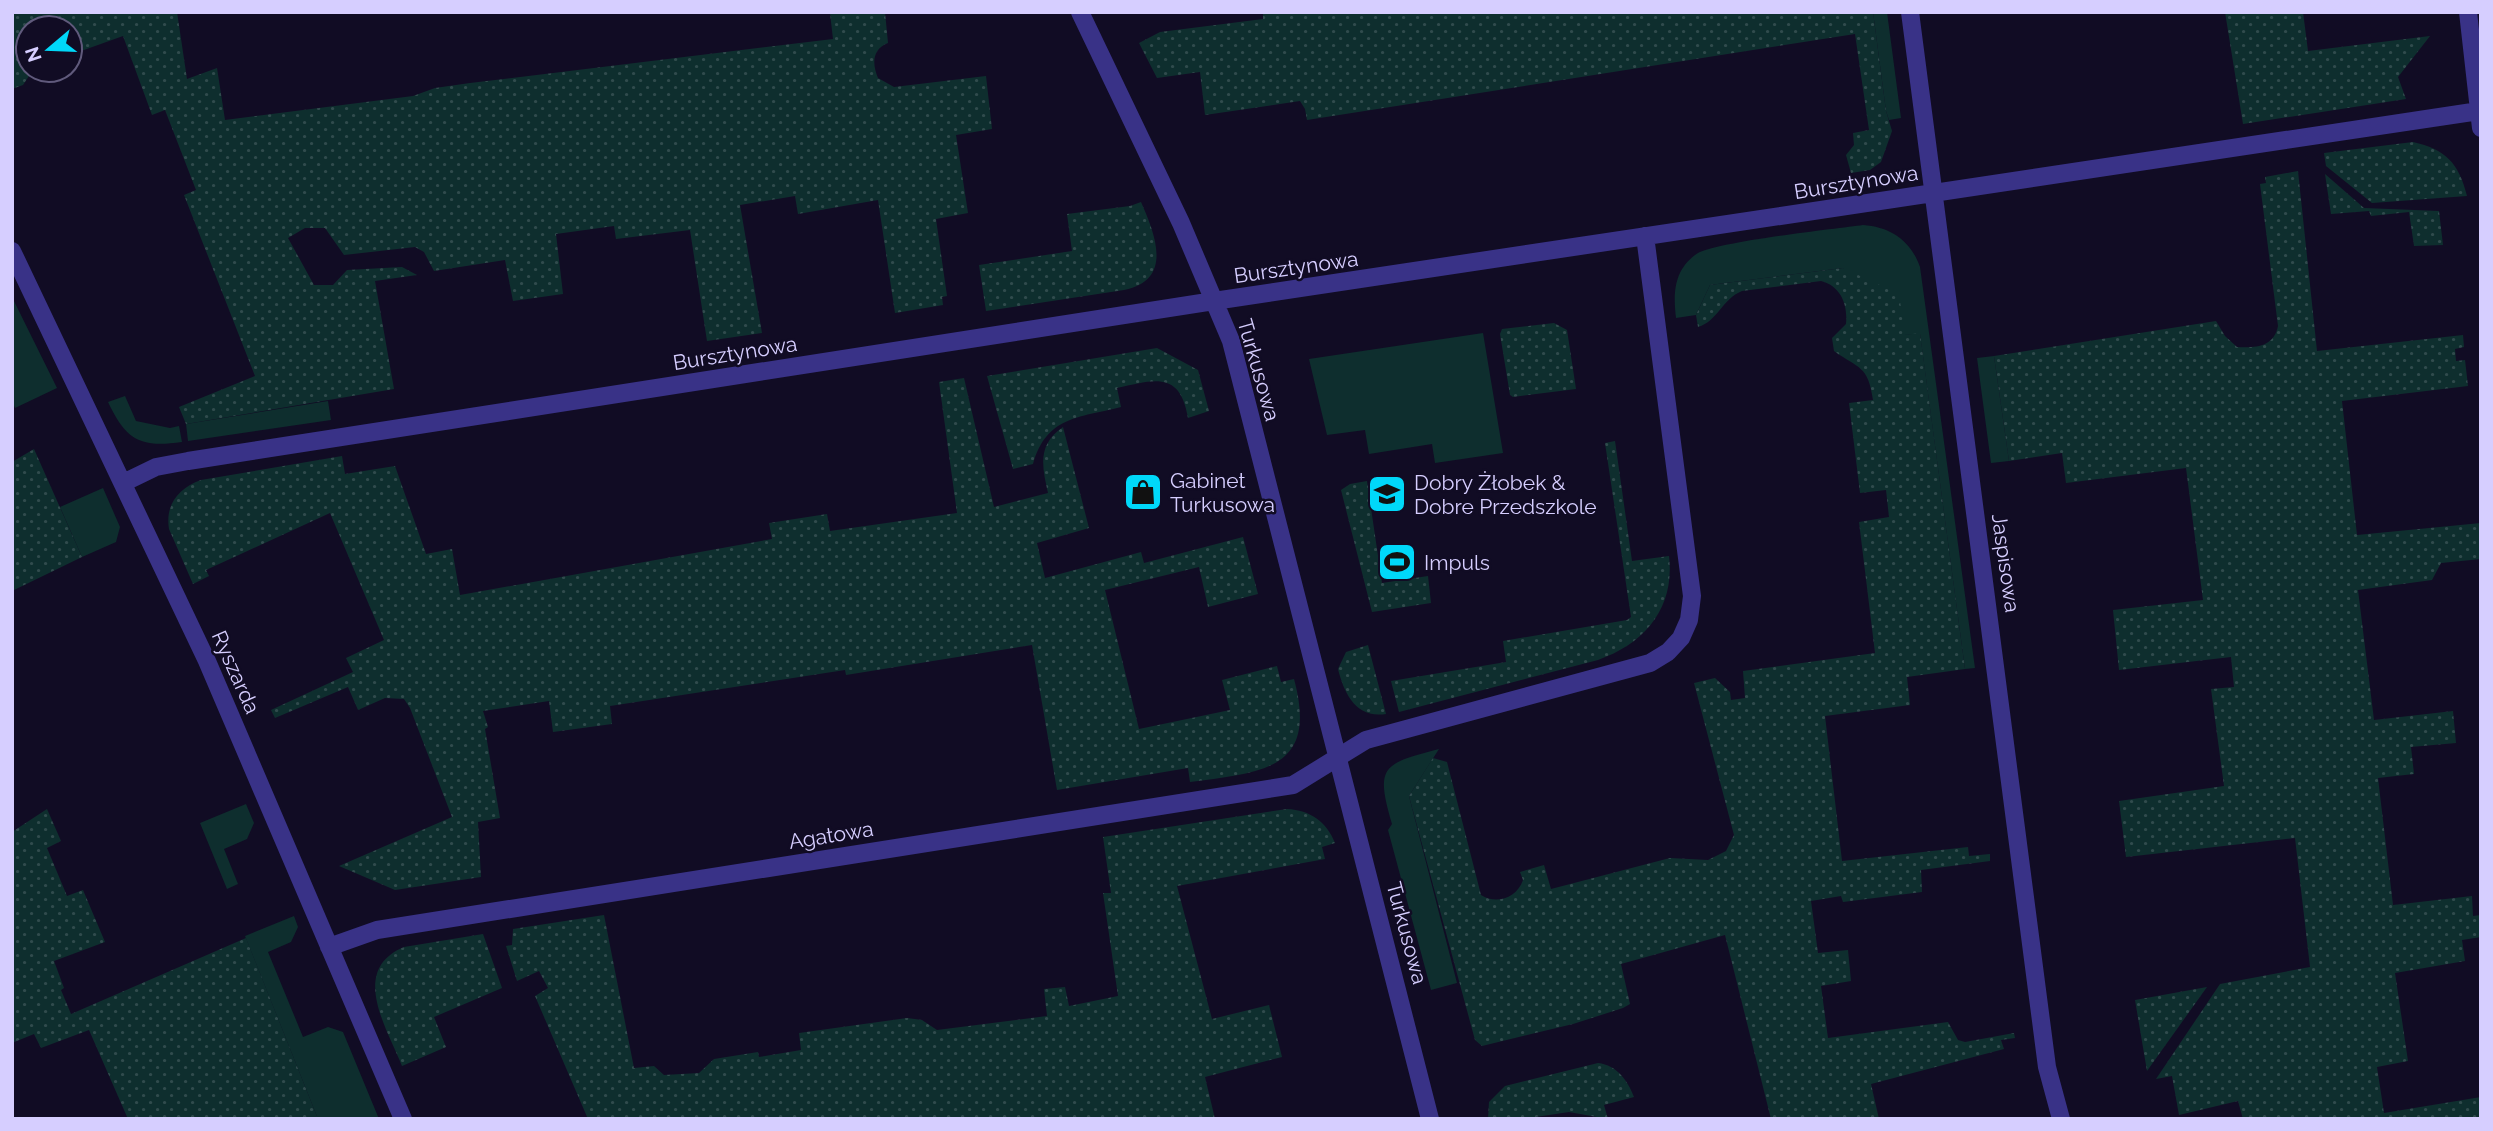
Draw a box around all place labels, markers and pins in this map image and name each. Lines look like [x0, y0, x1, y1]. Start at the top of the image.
place label: Gabinet Turkusowa [1170, 468, 1275, 517]
place label: Dobry Żłobek & Dobre Przedszkole [1414, 470, 1597, 519]
shop icon: Gabinet Turkusowa [1122, 471, 1164, 513]
school or university icon: Dobry Żłobek & Dobre Przedszkole [1366, 473, 1408, 515]
sports icon: Impuls [1376, 541, 1418, 583]
place label: Impuls [1424, 550, 1490, 575]

